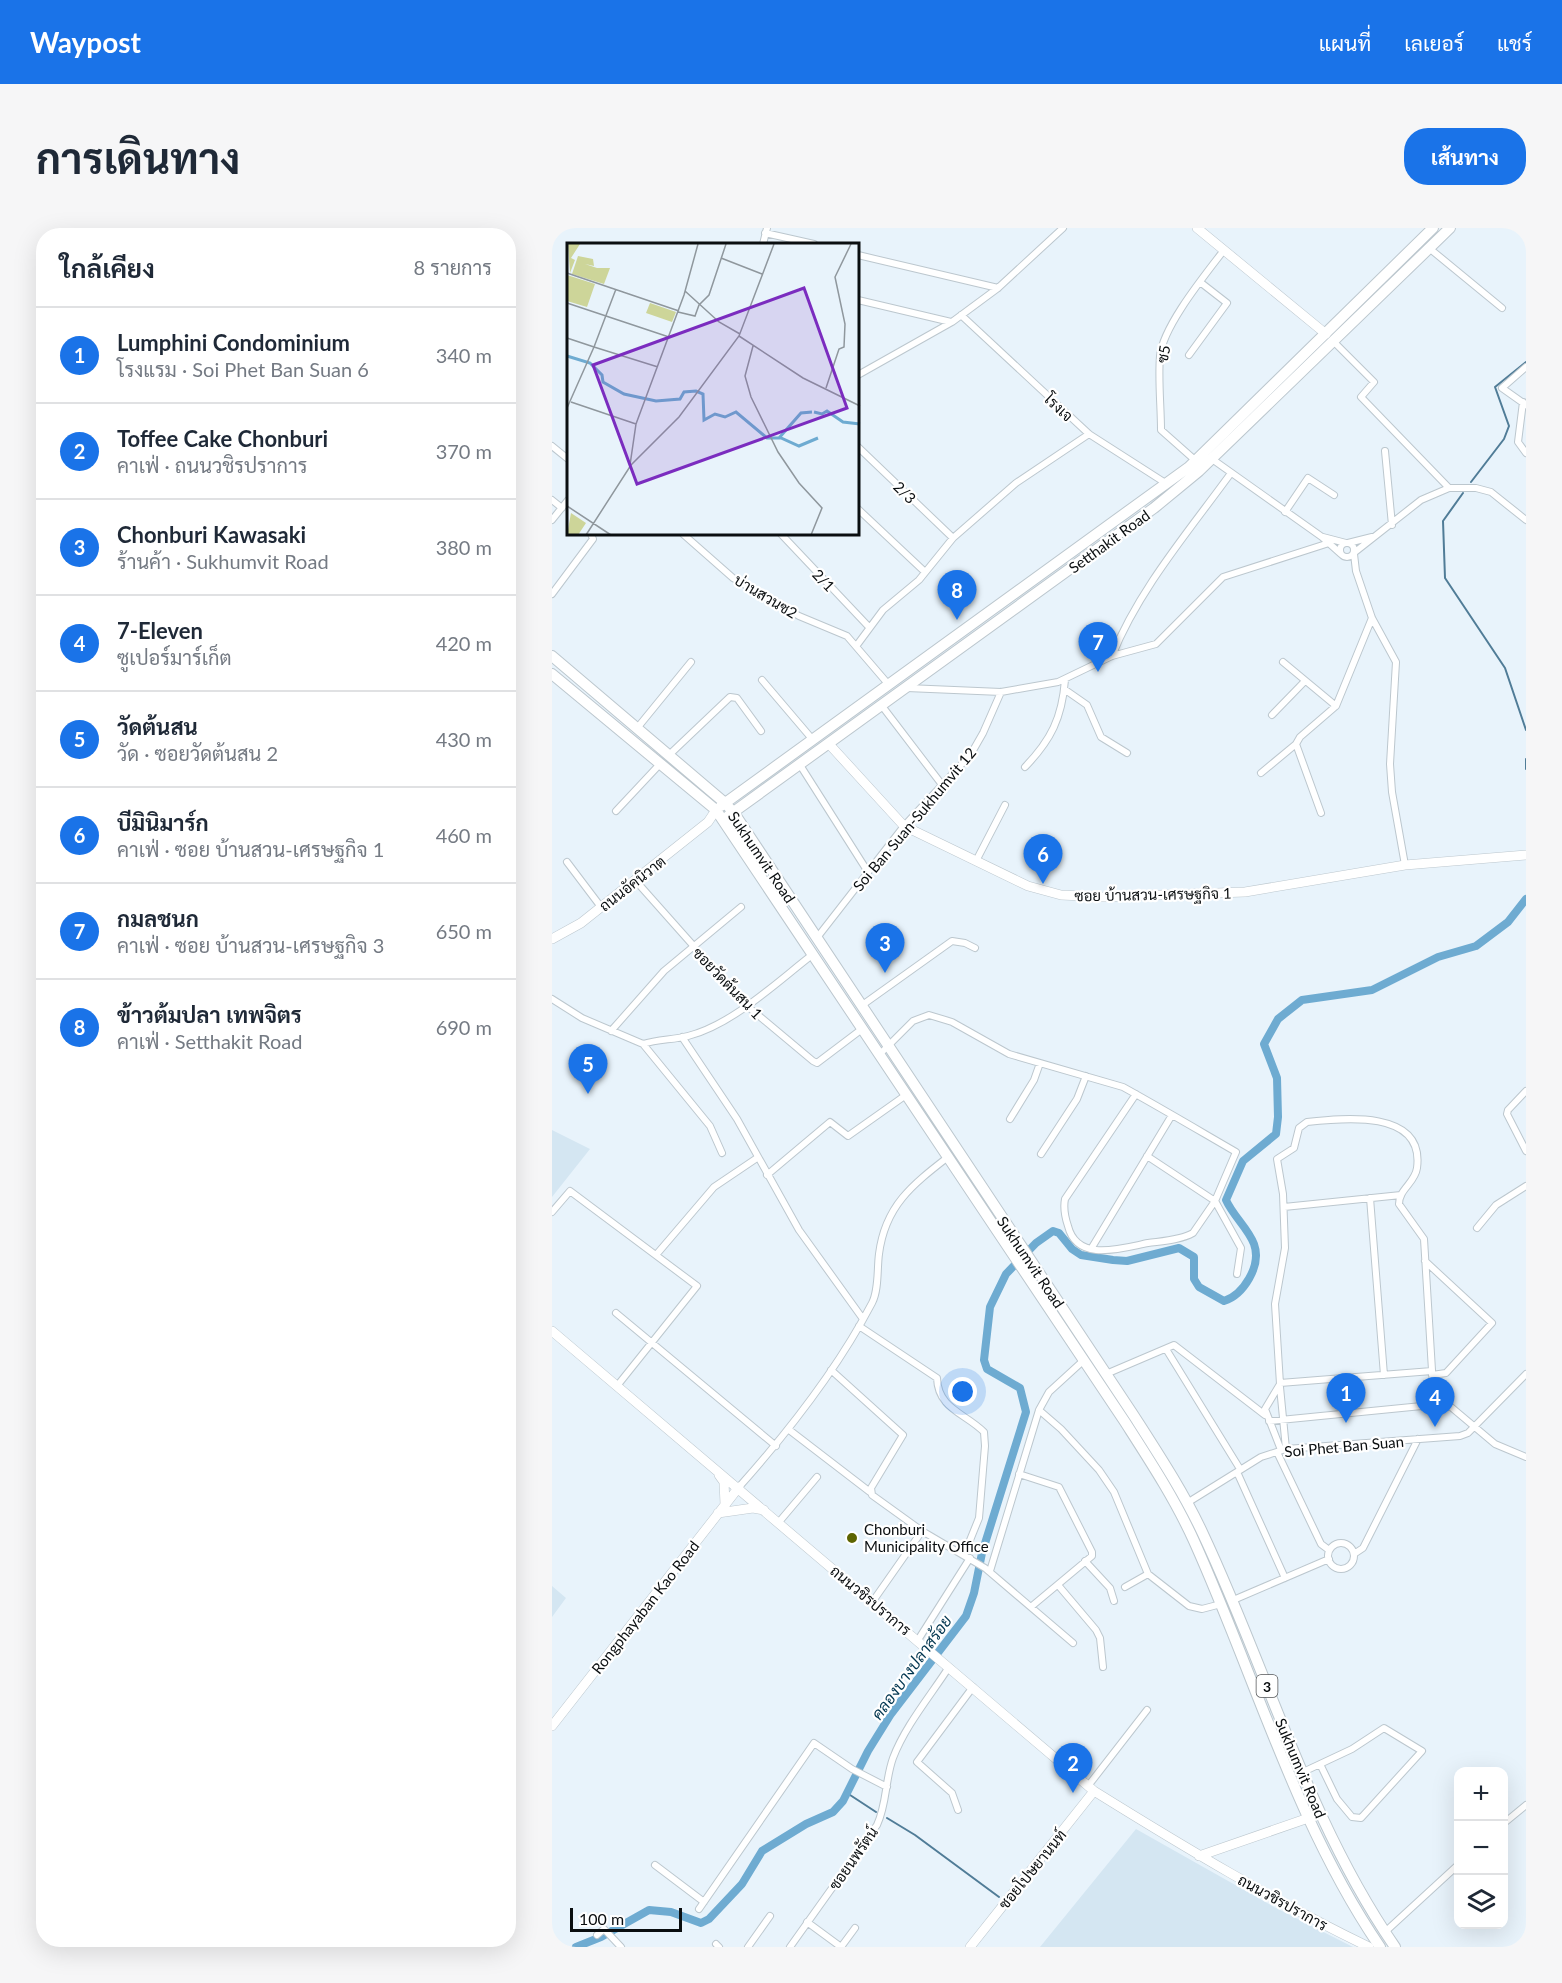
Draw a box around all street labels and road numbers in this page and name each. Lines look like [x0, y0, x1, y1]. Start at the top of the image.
street label: ซ5 [1153, 344, 1173, 364]
street label: โรงเจ [1040, 389, 1077, 425]
street label: 2/3 [890, 477, 920, 507]
street label: Setthakit Road [1065, 506, 1153, 576]
street label: 2/1 [809, 565, 839, 595]
street label: บ่านสวนซ2 [731, 570, 801, 622]
street label: Soi Ban Suan-Sukhumvit 12 [849, 744, 979, 894]
street label: Sukhumvit Road [725, 808, 799, 906]
street label: ถนนอัคนิวาต [595, 851, 669, 915]
street label: ซอย บ้านสวน-เศรษฐกิจ 1 [1074, 884, 1232, 906]
street label: ซอยวัดต้นสน 1 [689, 943, 767, 1023]
street label: Sukhumvit Road [994, 1213, 1068, 1311]
street label: Soi Phet Ban Suan [1284, 1432, 1404, 1460]
street label: Rongphayaban Kao Road [588, 1537, 702, 1677]
street label: ถนนวชิรปราการ [827, 1561, 915, 1639]
road number: 3 [1256, 1675, 1278, 1697]
street label: Sukhumvit Road [1272, 1715, 1330, 1821]
street label: ซอยนพรัตน์ [825, 1823, 881, 1893]
street label: ซอยโปษยานนท์ [994, 1826, 1070, 1912]
street label: ถนนวชิรปราการ [1235, 1870, 1331, 1934]

